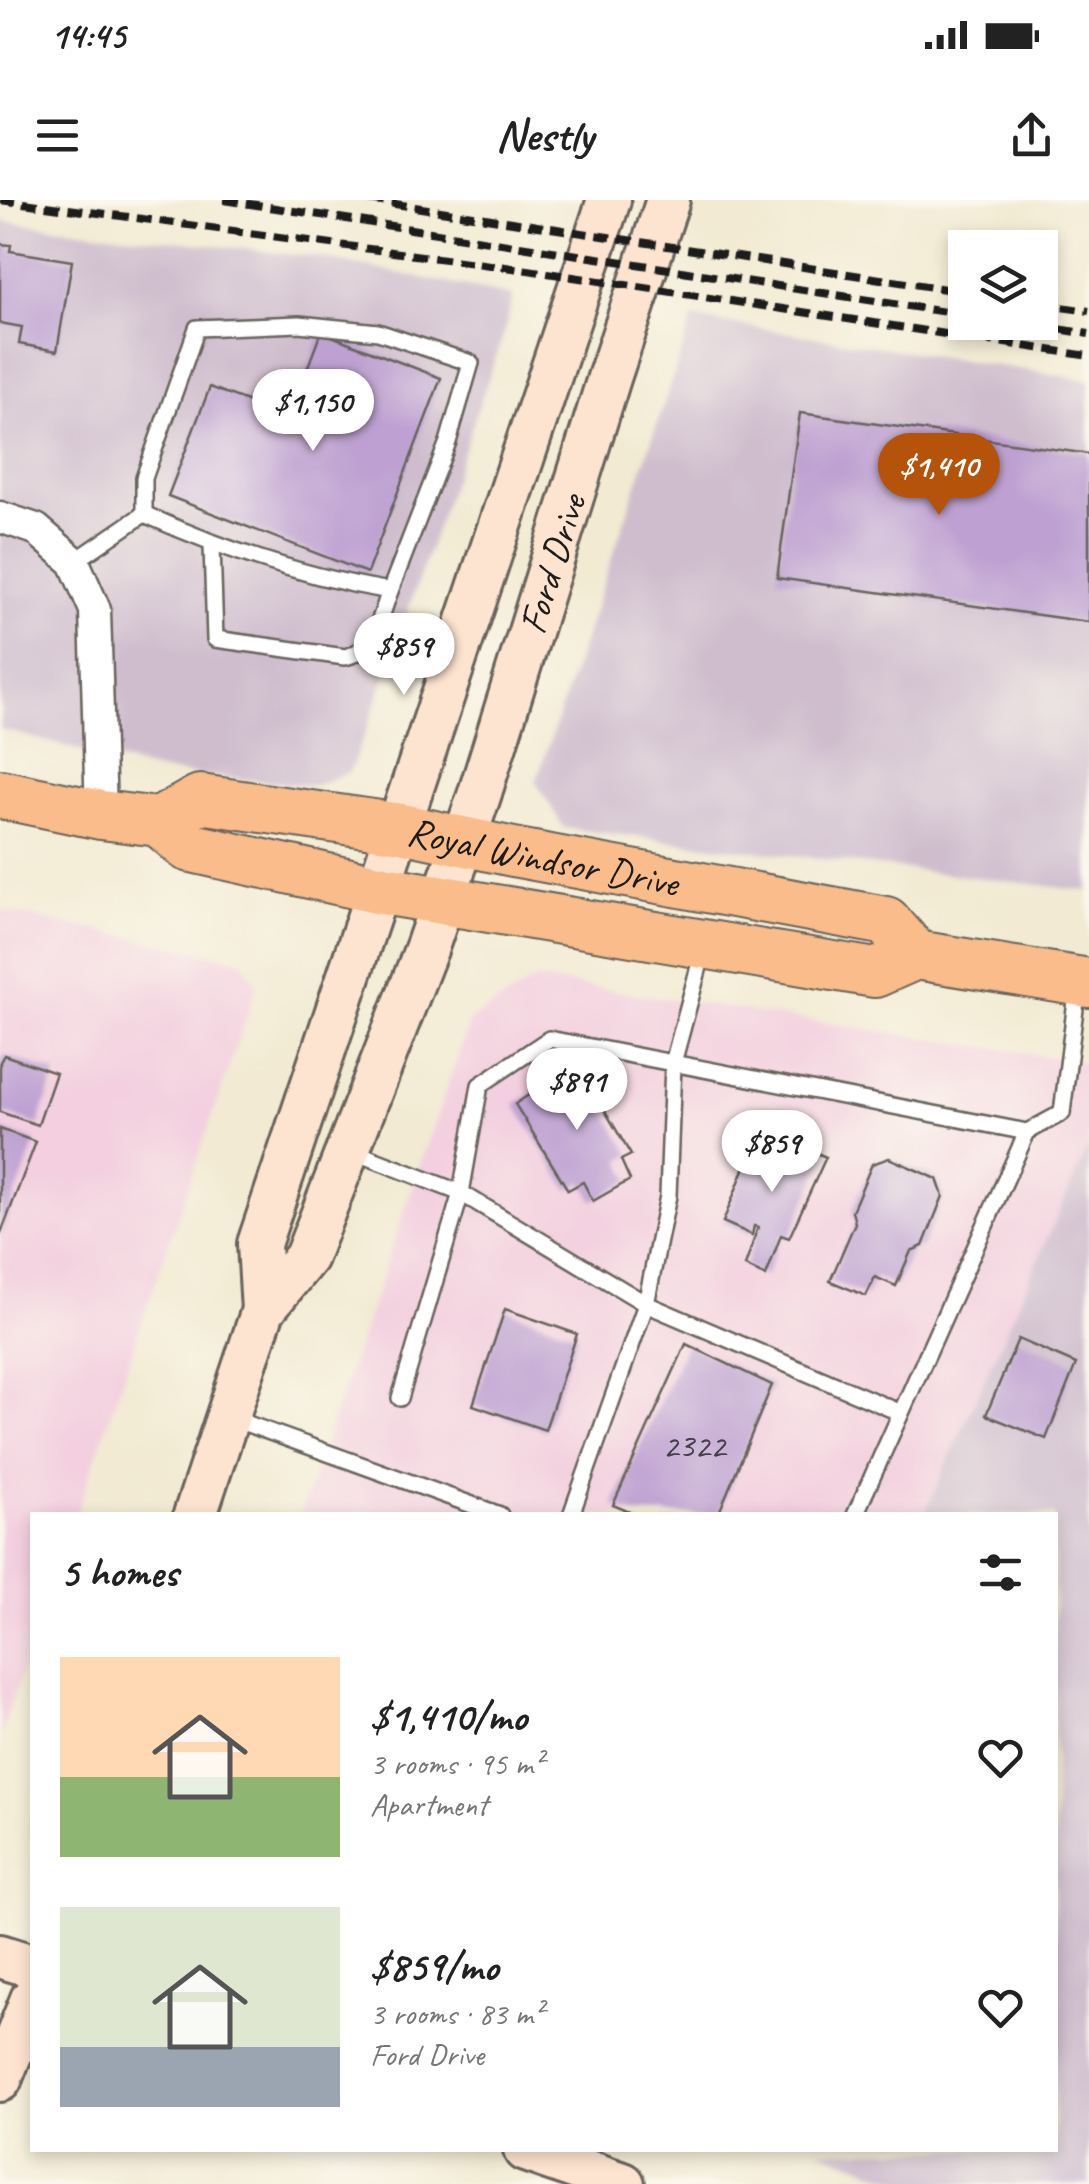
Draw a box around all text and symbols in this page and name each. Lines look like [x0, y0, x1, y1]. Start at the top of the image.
text: 14:45 [50, 12, 125, 59]
text: Nestly [496, 107, 593, 164]
icon: menu [30, 108, 85, 163]
icon: share [1004, 108, 1059, 163]
map controls [948, 230, 1058, 340]
button: layers [948, 230, 1058, 340]
pin: $1,150 [232, 369, 394, 454]
text: $1,150 [274, 381, 352, 422]
pin: $1,410 [858, 433, 1020, 518]
text: $1,410 [900, 445, 978, 486]
street label: Ford Drive [507, 486, 598, 639]
pin: $859 [345, 613, 463, 698]
text: $859 [376, 625, 432, 666]
street label: Royal Windsor Drive [403, 806, 685, 909]
pin: $891 [518, 1048, 636, 1133]
text: $891 [548, 1060, 606, 1101]
pin: $859 [713, 1110, 831, 1195]
text: $859 [744, 1122, 800, 1163]
house number: 2322 [662, 1423, 729, 1468]
icon: filters [973, 1545, 1028, 1600]
text: 5 homes [60, 1546, 178, 1599]
text: $1,410/mo [370, 1690, 527, 1743]
icon: home [140, 1697, 260, 1817]
icon: heart [973, 1730, 1028, 1785]
text: 3 rooms · 95 m² [370, 1743, 543, 1784]
text: Apartment [370, 1784, 488, 1825]
text: $859/mo [370, 1940, 498, 1993]
icon: home [140, 1947, 260, 2067]
icon: heart [973, 1980, 1028, 2035]
text: 3 rooms · 83 m² [370, 1993, 543, 2034]
text: Ford Drive [370, 2034, 484, 2075]

